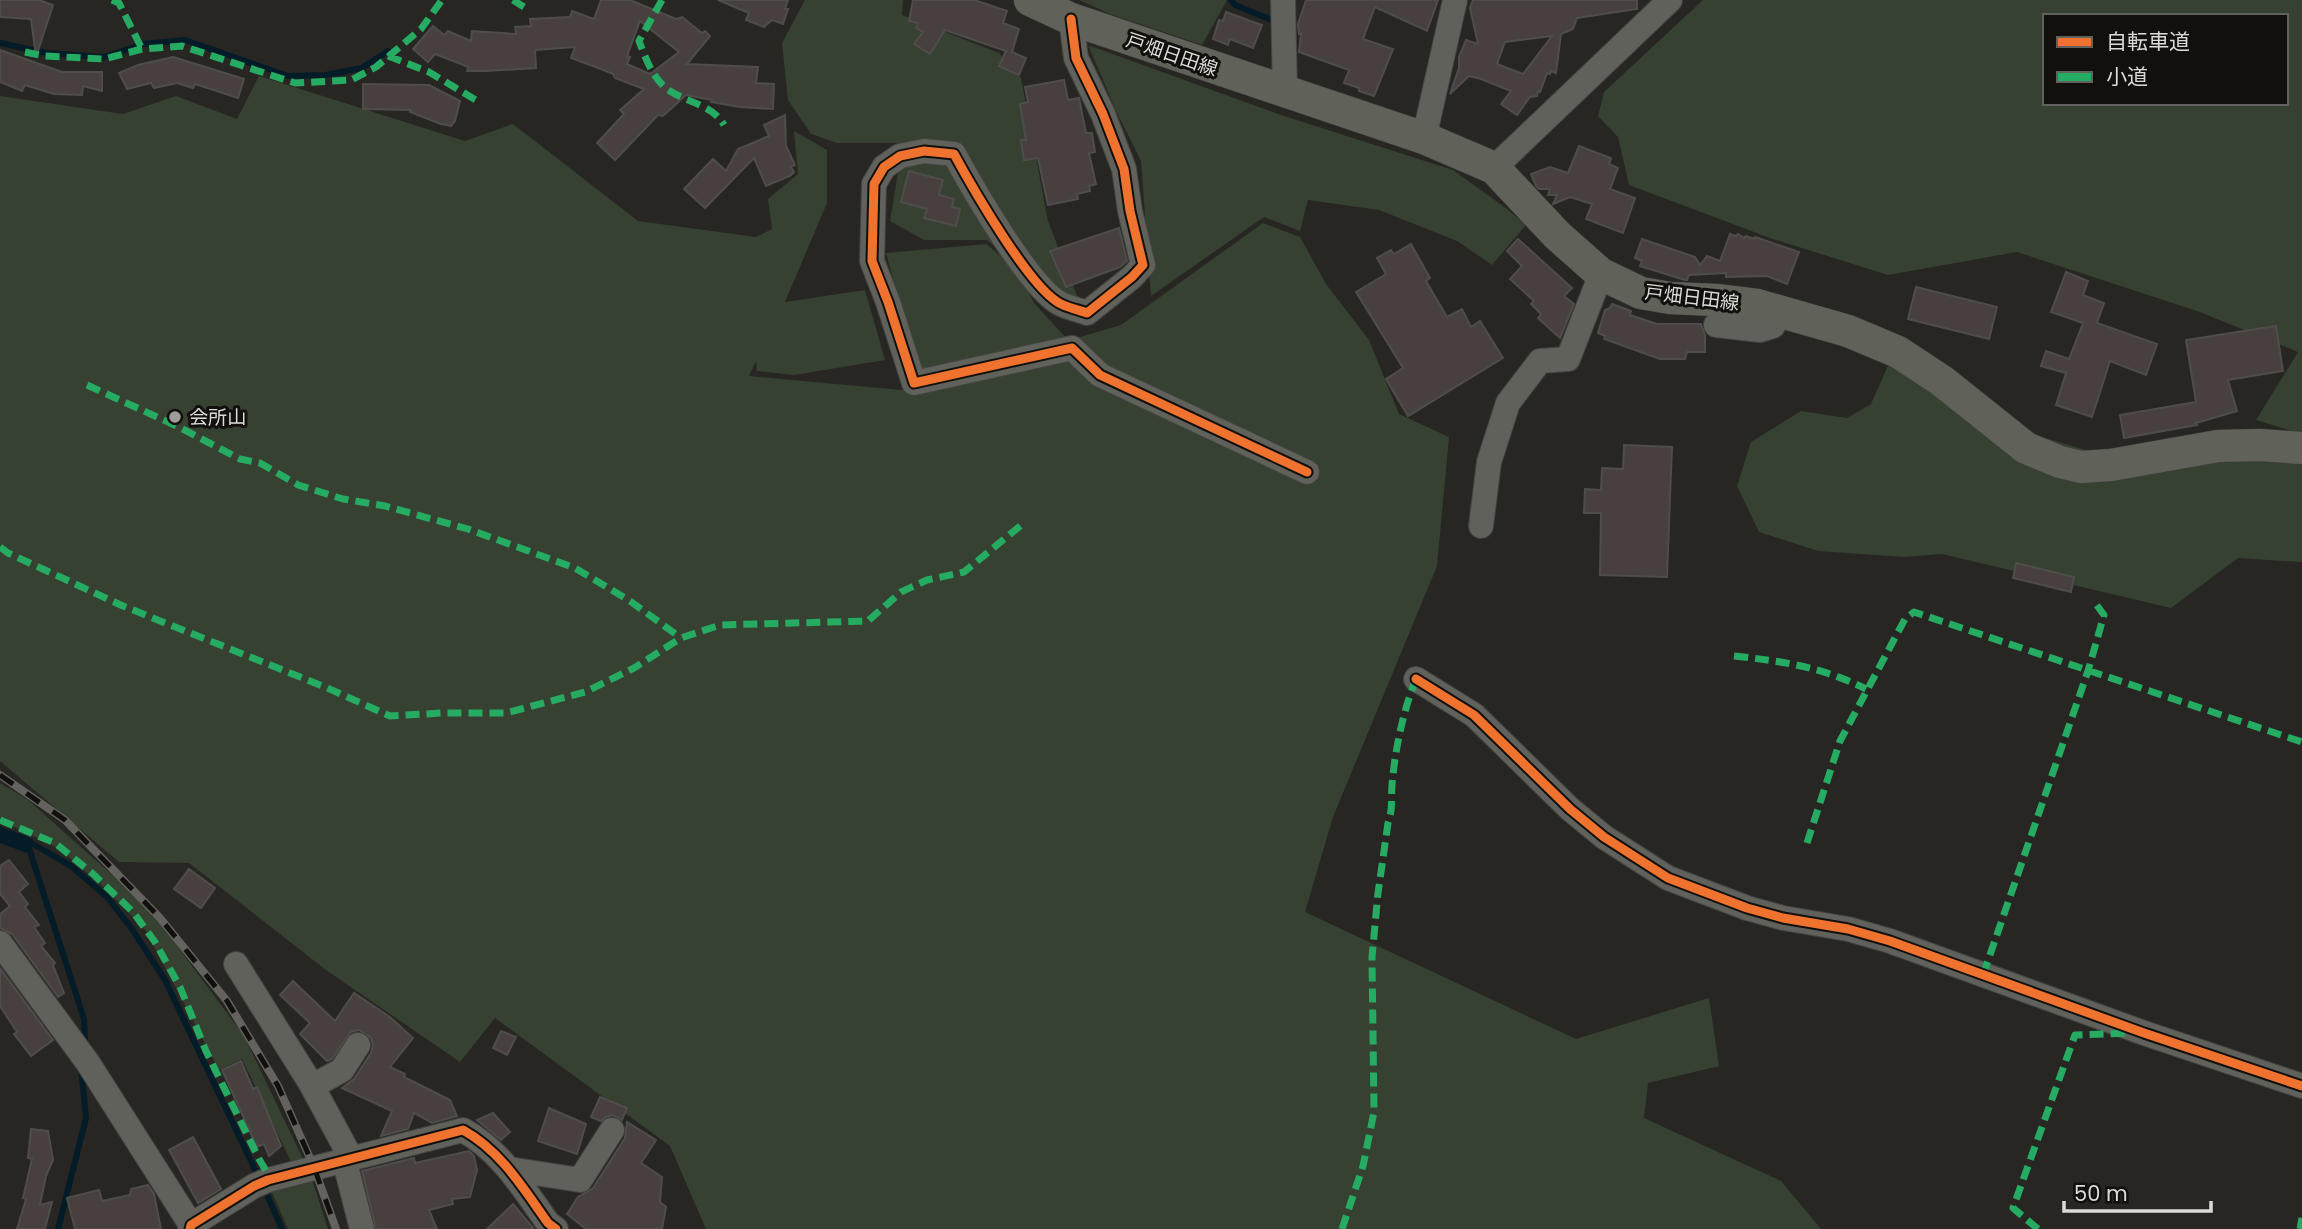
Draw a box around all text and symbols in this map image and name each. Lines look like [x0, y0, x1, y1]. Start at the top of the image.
legend [2043, 14, 2288, 105]
street label: 戸畑日田線 [1123, 26, 1221, 83]
text: 自転車道 [2106, 27, 2190, 56]
text: 小道 [2106, 62, 2148, 91]
street label: 戸畑日田線 [1643, 278, 1741, 317]
place label: 会所山 [189, 404, 246, 431]
marker: 会所山 [167, 409, 183, 425]
scale bar [2064, 1170, 2211, 1214]
text: 50 m [2074, 1179, 2128, 1208]

